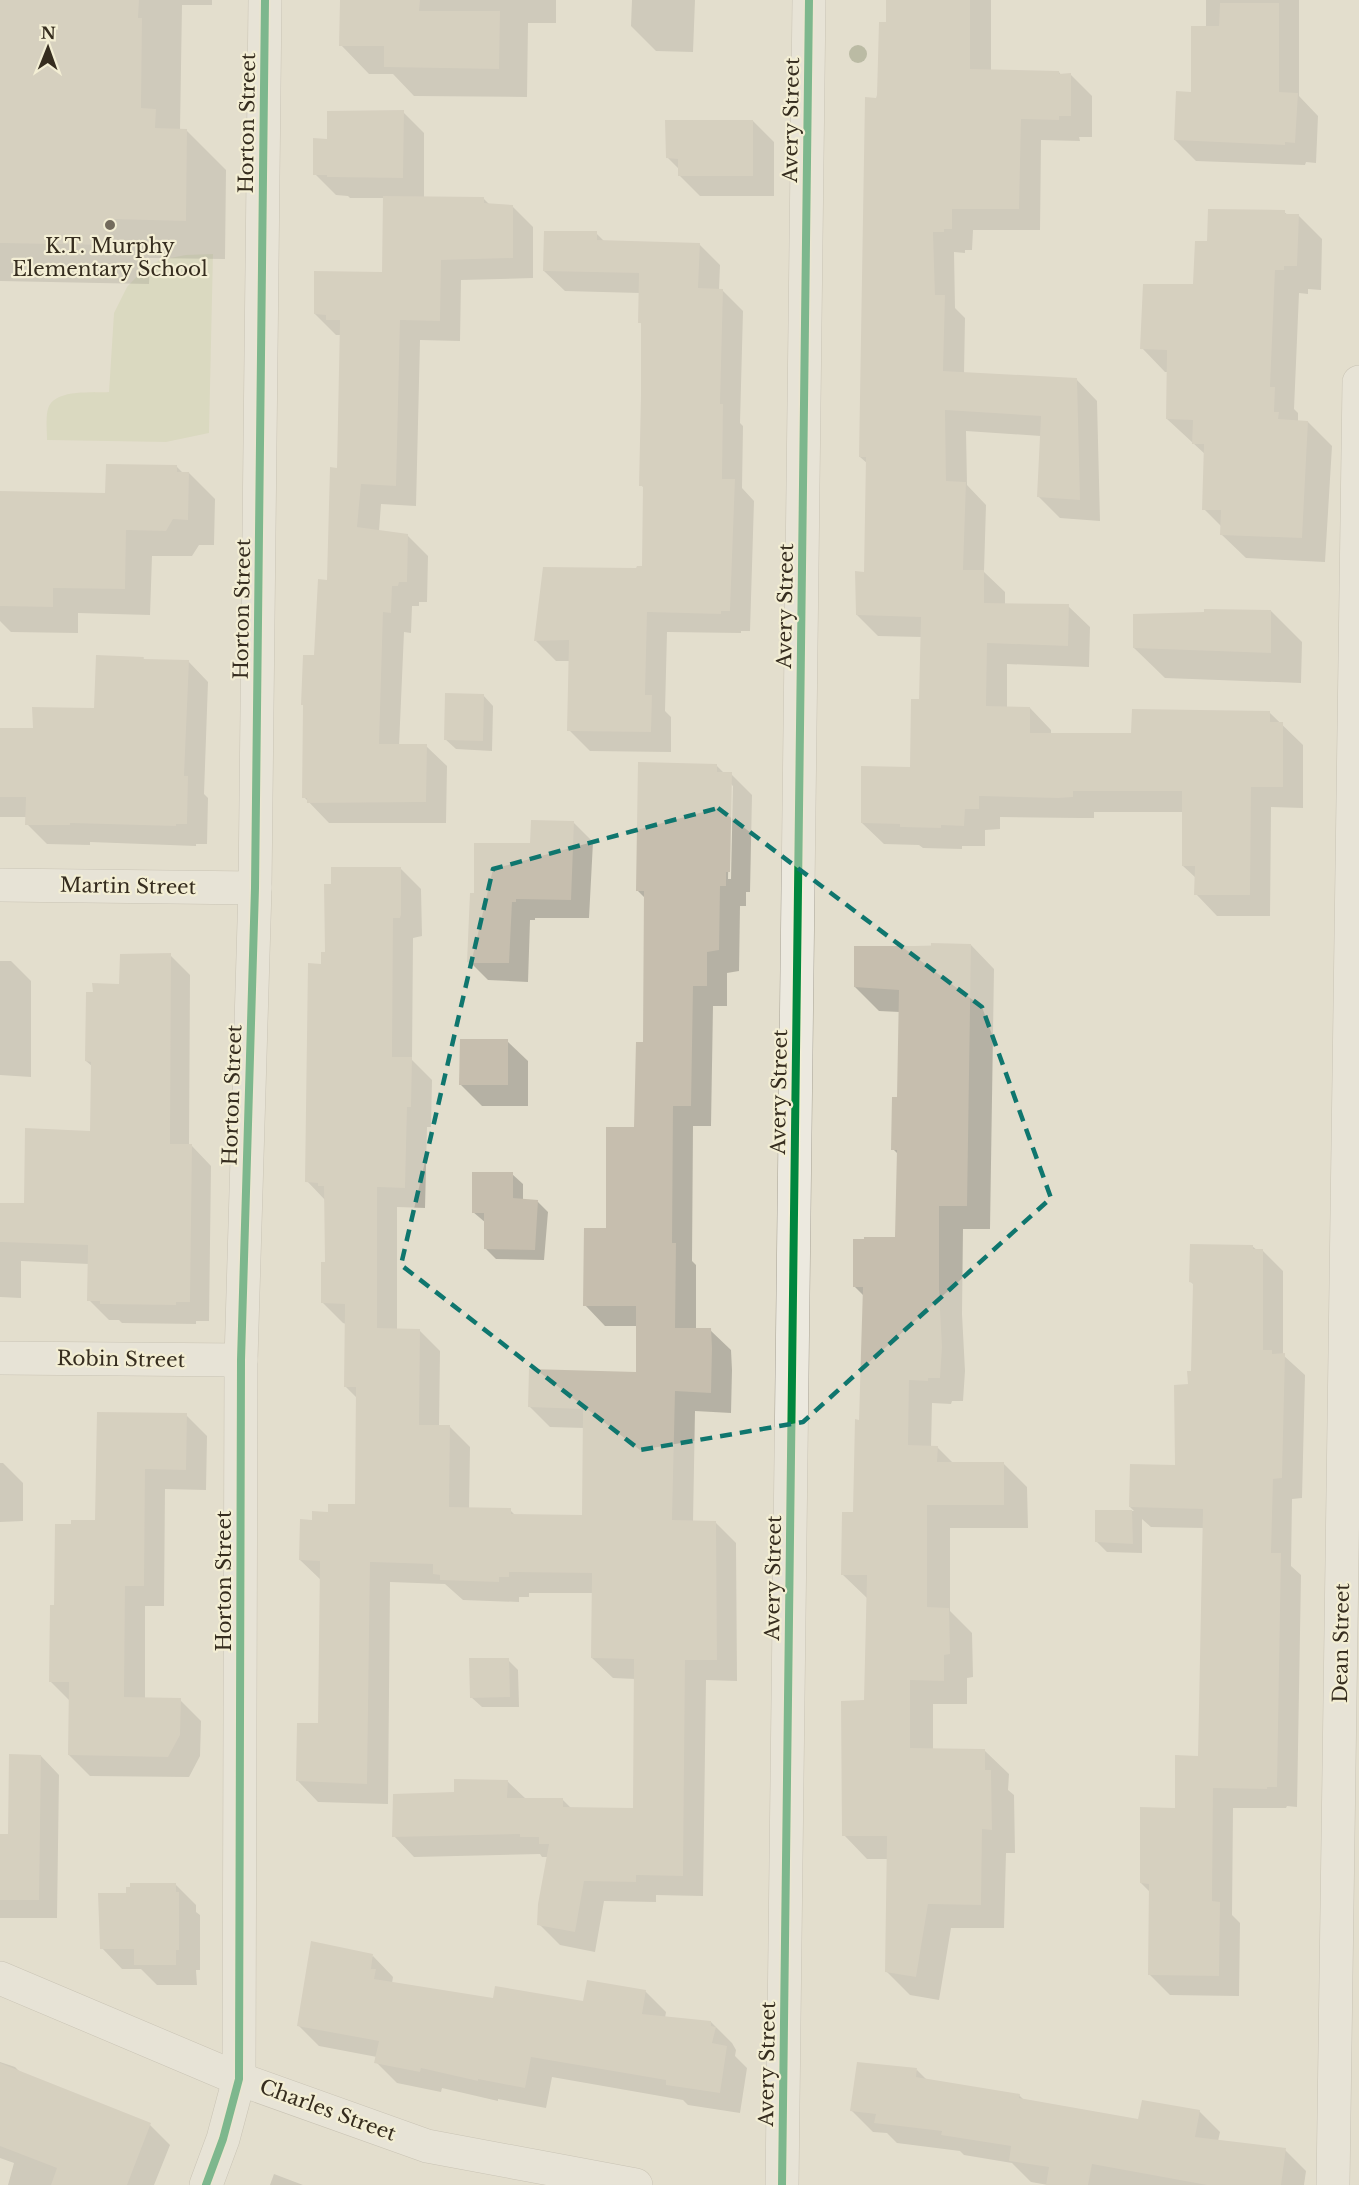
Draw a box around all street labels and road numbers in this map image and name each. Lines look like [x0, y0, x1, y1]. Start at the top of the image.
street label: Horton Street [234, 52, 260, 194]
street label: Avery Street [778, 57, 804, 184]
street label: Horton Street [229, 538, 255, 680]
street label: Avery Street [772, 543, 798, 670]
street label: Martin Street [60, 873, 197, 899]
street label: Horton Street [218, 1024, 246, 1166]
street label: Avery Street [766, 1029, 792, 1156]
street label: Robin Street [57, 1346, 186, 1372]
street label: Horton Street [212, 1510, 236, 1651]
street label: Avery Street [760, 1515, 786, 1642]
street label: Dean Street [1328, 1582, 1354, 1703]
street label: Avery Street [754, 2001, 780, 2128]
street label: Charles Street [257, 2074, 400, 2146]

